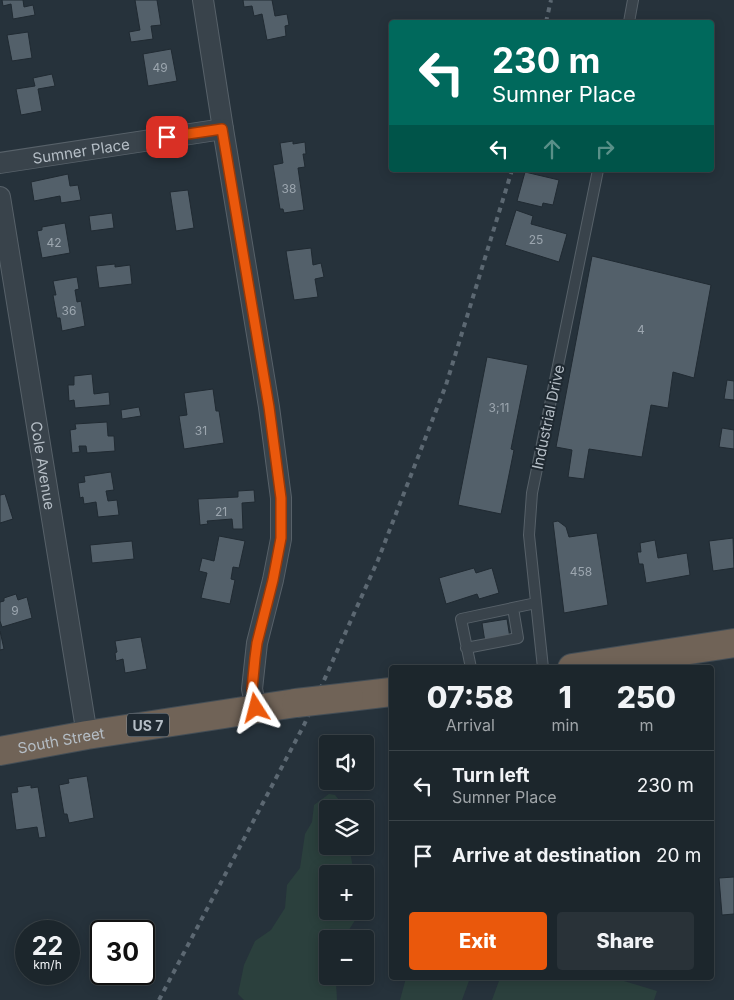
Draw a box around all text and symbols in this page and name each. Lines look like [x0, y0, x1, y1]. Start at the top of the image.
text: 230 m [492, 39, 600, 81]
icon: left [409, 40, 474, 105]
house number: 49 [152, 60, 168, 75]
text: Sumner Place [492, 81, 636, 107]
pin [146, 116, 188, 158]
icon: arrive [153, 123, 181, 151]
street label: Sumner Place [31, 134, 131, 167]
icon: left [485, 135, 513, 163]
icon: ahead [538, 135, 566, 163]
icon: right [591, 135, 619, 163]
house number: 38 [282, 181, 296, 196]
house number: 25 [529, 232, 543, 247]
house number: 42 [46, 235, 62, 250]
house number: 36 [62, 303, 76, 318]
house number: 4 [637, 322, 645, 337]
street label: Industrial Drive [528, 363, 568, 471]
house number: 3;11 [489, 400, 509, 415]
street label: Cole Avenue [27, 420, 60, 511]
house number: 31 [195, 423, 207, 438]
house number: 21 [215, 504, 227, 519]
house number: 458 [570, 564, 592, 579]
house number: 9 [11, 603, 19, 618]
text: 07:58 [427, 679, 514, 715]
text: 1 [559, 679, 572, 715]
text: 250 [617, 679, 676, 715]
position arrow [229, 681, 281, 733]
road number: US 7 [127, 714, 169, 736]
text: Arrival [446, 715, 495, 735]
text: min [552, 715, 579, 735]
text: m [639, 715, 653, 735]
street label: South Street [16, 723, 106, 757]
map controls [319, 735, 374, 985]
button: sound [319, 735, 374, 790]
text: Turn left [452, 764, 530, 787]
icon: left [409, 772, 437, 800]
text: 230 m [637, 774, 694, 797]
text: Sumner Place [452, 787, 557, 807]
button: layers [319, 800, 374, 855]
icon: arrive [409, 842, 437, 870]
text: Arrive at destination [452, 844, 641, 867]
text: 20 m [656, 844, 702, 867]
button: + [319, 865, 374, 920]
button: Exit [409, 912, 547, 970]
button: Share [557, 912, 694, 970]
speed limit sign: 30 [90, 920, 155, 985]
button: − [319, 930, 374, 985]
text: 22 [32, 931, 63, 961]
text: km/h [33, 957, 62, 972]

